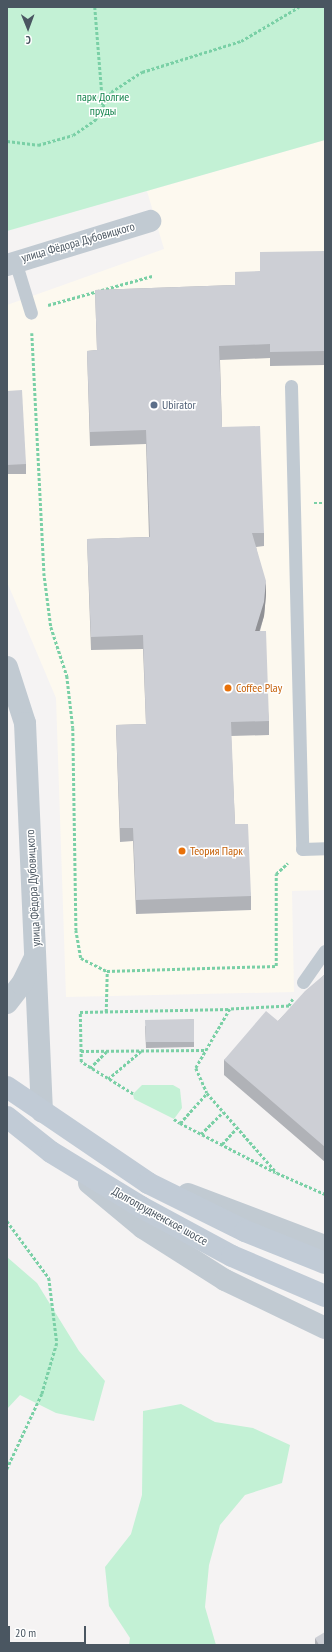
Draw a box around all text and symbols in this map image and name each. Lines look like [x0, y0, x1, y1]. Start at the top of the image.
north arrow [8, 8, 48, 48]
text: С [26, 33, 31, 47]
park label: парк Долгие пруды [77, 90, 129, 118]
street label: улица Фёдора Дубовицкого [20, 219, 136, 265]
place label: Ubirator [162, 398, 196, 412]
marker: Ubirator [149, 400, 159, 410]
place label: Coffee Play [236, 681, 282, 695]
marker: Coffee Play [223, 683, 233, 693]
street label: улица Фёдора Дубовицкого [23, 829, 43, 947]
place label: Теория Парк [190, 844, 243, 858]
marker: Теория Парк [177, 846, 187, 856]
street label: Долгопрудненское шоссе [110, 1184, 210, 1248]
scale bar [10, 1618, 88, 1644]
text: 20 m [15, 1625, 36, 1640]

